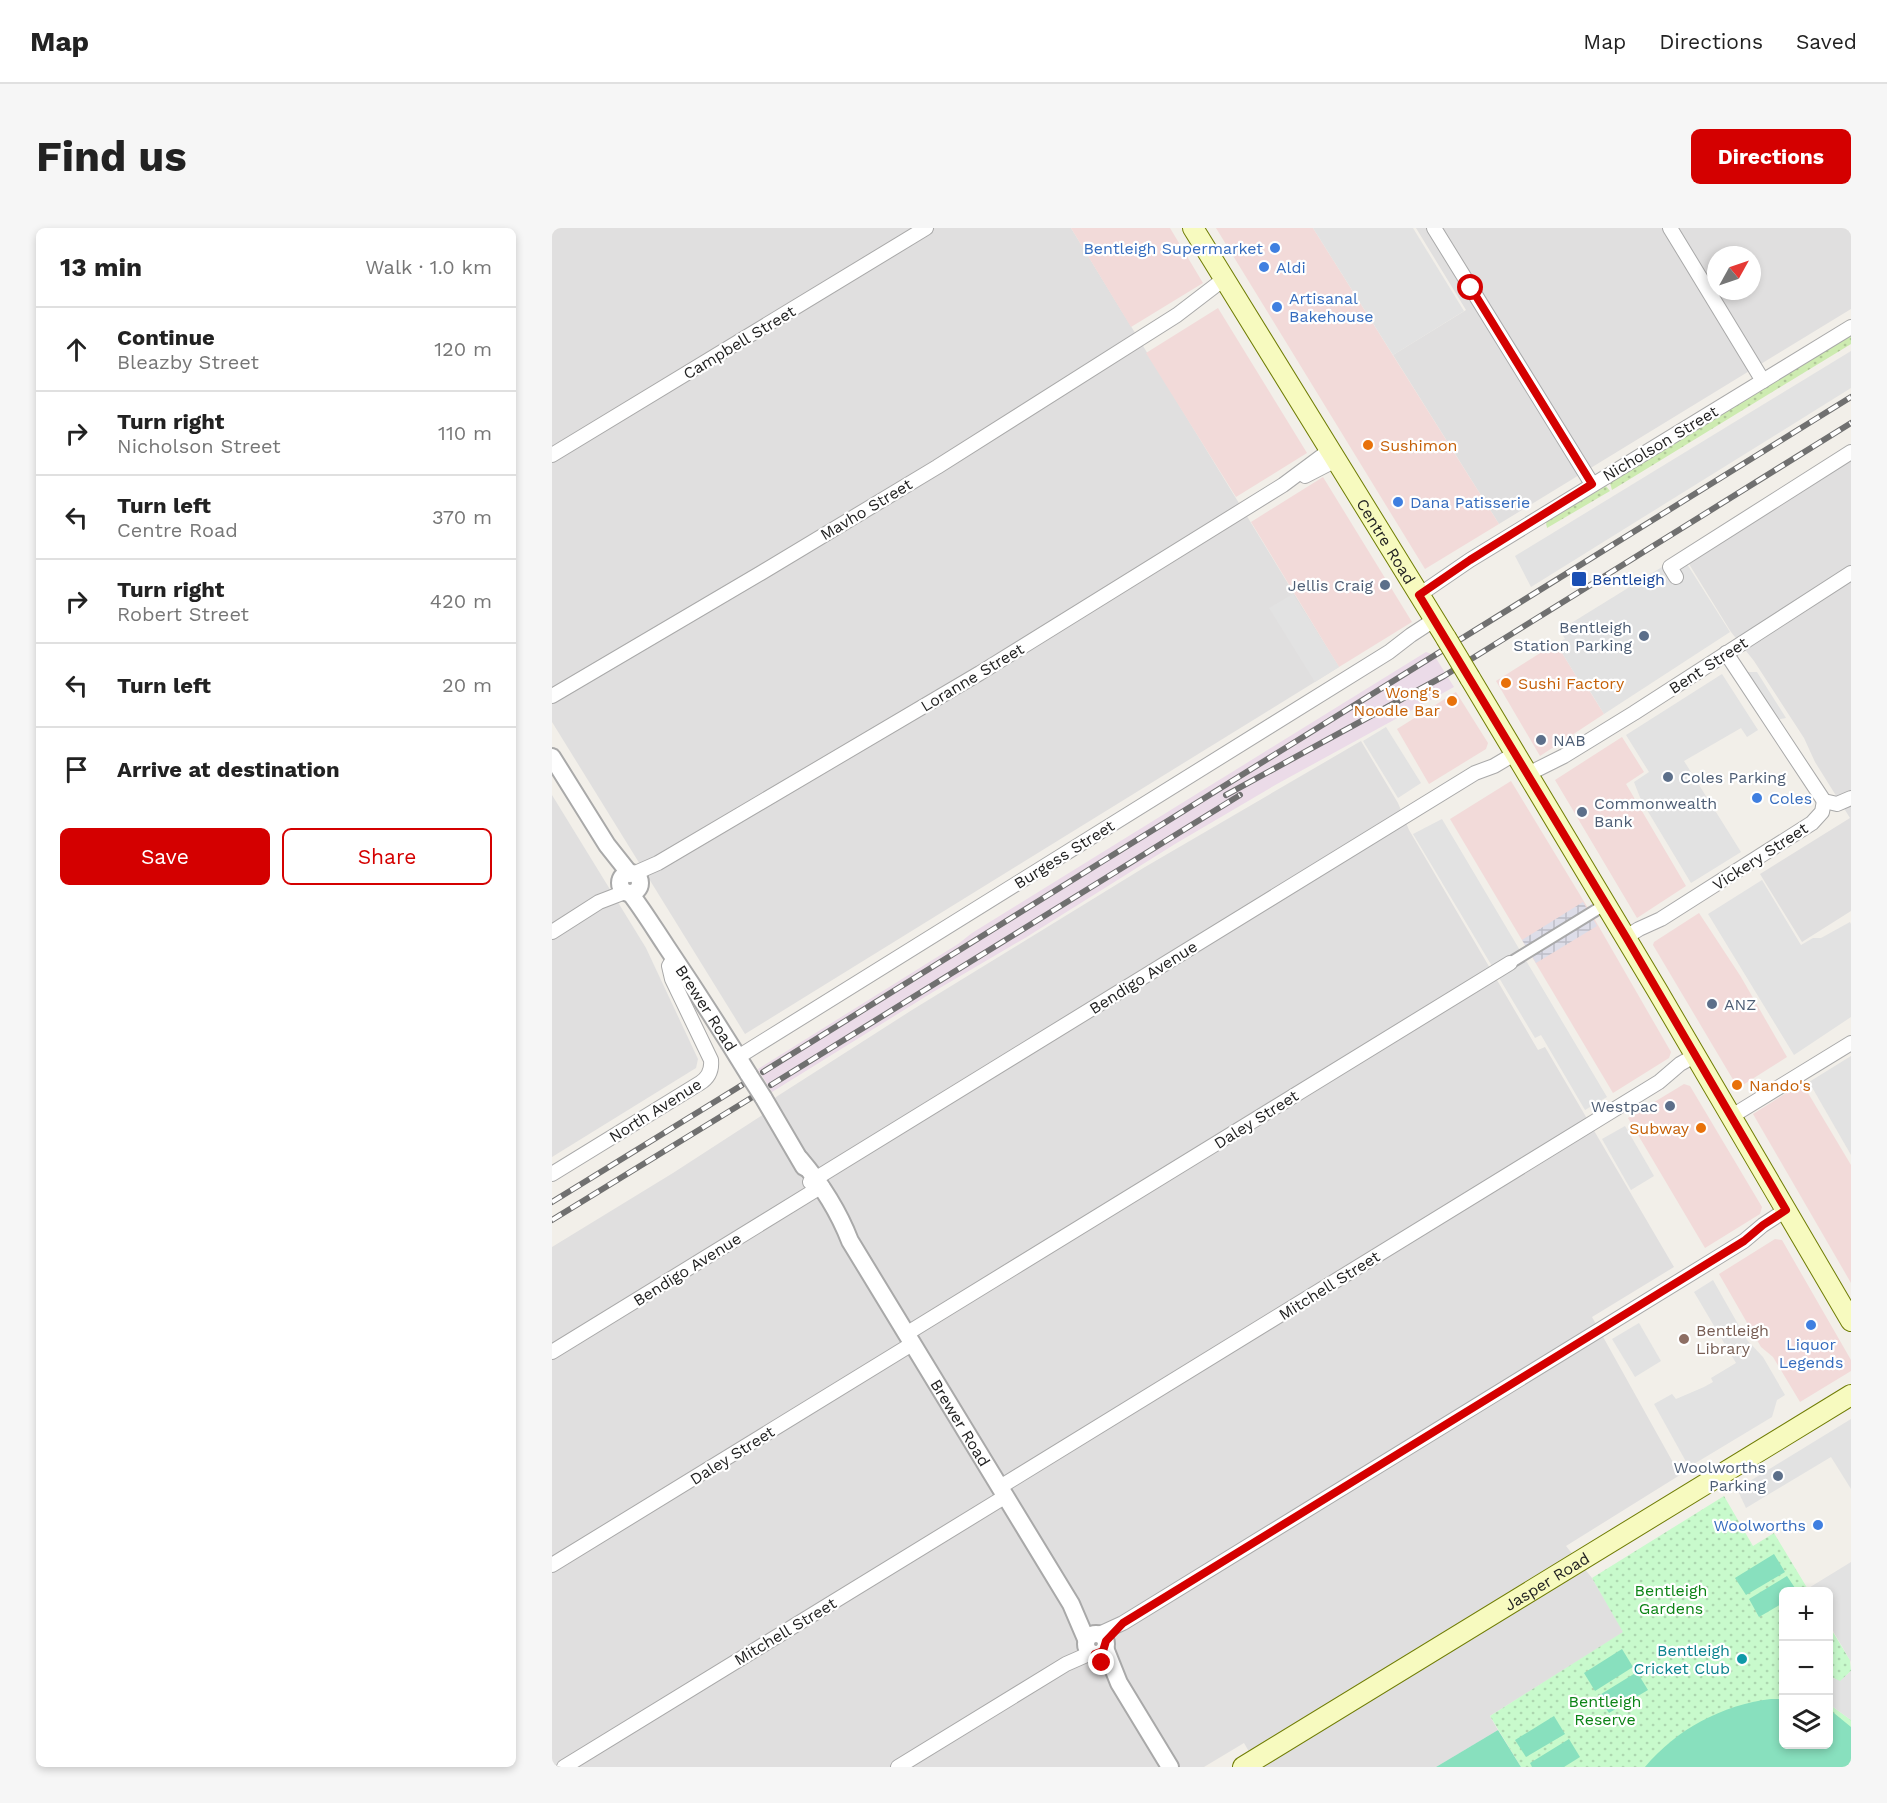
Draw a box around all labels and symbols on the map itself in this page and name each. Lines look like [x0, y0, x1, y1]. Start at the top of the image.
place label: Bentleigh Supermarket [1083, 239, 1263, 258]
marker: Bentleigh Supermarket [1268, 241, 1282, 255]
north arrow [1707, 246, 1761, 300]
place label: Aldi [1276, 258, 1306, 277]
marker: Aldi [1257, 260, 1271, 274]
route start [1457, 274, 1483, 300]
place label: Artisanal Bakehouse [1289, 289, 1374, 326]
marker: Artisanal Bakehouse [1270, 300, 1284, 314]
street label: Campbell Street [680, 301, 799, 383]
street label: Nicholson Street [1599, 401, 1722, 485]
place label: Sushimon [1380, 436, 1457, 455]
marker: Sushimon [1361, 438, 1375, 452]
street label: Mavho Street [817, 474, 916, 544]
place label: Dana Patisserie [1410, 493, 1530, 512]
street label: Centre Road [1352, 495, 1419, 588]
marker: Dana Patisserie [1391, 495, 1405, 509]
marker: Bentleigh [1570, 570, 1588, 588]
place label: Bentleigh [1592, 570, 1665, 589]
place label: Jellis Craig [1288, 576, 1373, 595]
marker: Jellis Craig [1378, 578, 1392, 592]
place label: Bentleigh Station Parking [1513, 618, 1632, 655]
marker: Bentleigh Station Parking [1637, 629, 1651, 643]
street label: Bent Street [1665, 633, 1751, 698]
street label: Loranne Street [917, 639, 1028, 716]
place label: Sushi Factory [1518, 674, 1625, 693]
marker: Sushi Factory [1499, 676, 1513, 690]
place label: Wong's Noodle Bar [1354, 683, 1440, 720]
marker: Wong's Noodle Bar [1445, 694, 1459, 708]
place label: NAB [1553, 731, 1586, 750]
marker: NAB [1534, 733, 1548, 747]
place label: Coles Parking [1680, 768, 1786, 787]
marker: Coles Parking [1661, 770, 1675, 784]
place label: Coles [1769, 789, 1812, 808]
marker: Coles [1750, 791, 1764, 805]
place label: Commonwealth Bank [1594, 794, 1717, 831]
marker: Commonwealth Bank [1575, 805, 1589, 819]
street label: Burgess Street [1011, 816, 1118, 893]
street label: Vickery Street [1709, 818, 1812, 894]
street label: Bendigo Avenue [1086, 937, 1201, 1018]
street label: Brewer Road [671, 962, 741, 1055]
place label: ANZ [1724, 995, 1756, 1014]
marker: ANZ [1705, 997, 1719, 1011]
street label: North Avenue [606, 1074, 705, 1146]
place label: Nando's [1749, 1076, 1811, 1095]
marker: Nando's [1730, 1078, 1744, 1092]
street label: Daley Street [1211, 1086, 1302, 1153]
place label: Westpac [1591, 1097, 1658, 1116]
marker: Westpac [1663, 1099, 1677, 1113]
place label: Subway [1629, 1119, 1690, 1138]
marker: Subway [1694, 1121, 1708, 1135]
street label: Bendigo Avenue [630, 1229, 745, 1310]
street label: Mitchell Street [1275, 1247, 1384, 1324]
marker: Liquor Legends [1804, 1318, 1818, 1332]
place label: Bentleigh Library [1696, 1321, 1769, 1358]
marker: Bentleigh Library [1677, 1332, 1691, 1346]
place label: Liquor Legends [1779, 1335, 1843, 1372]
street label: Brewer Road [926, 1376, 994, 1470]
street label: Daley Street [687, 1422, 778, 1489]
place label: Woolworths Parking [1674, 1458, 1766, 1495]
marker: Woolworths Parking [1771, 1469, 1785, 1483]
place label: Woolworths [1714, 1516, 1806, 1535]
marker: Woolworths [1811, 1518, 1825, 1532]
street label: Jasper Road [1501, 1548, 1593, 1615]
park label: Bentleigh Gardens [1635, 1581, 1707, 1618]
street label: Mitchell Street [731, 1593, 840, 1669]
place label: Bentleigh Cricket Club [1634, 1641, 1730, 1678]
route end [1088, 1649, 1114, 1675]
marker: Bentleigh Cricket Club [1735, 1652, 1749, 1666]
park label: Bentleigh Reserve [1569, 1692, 1641, 1729]

